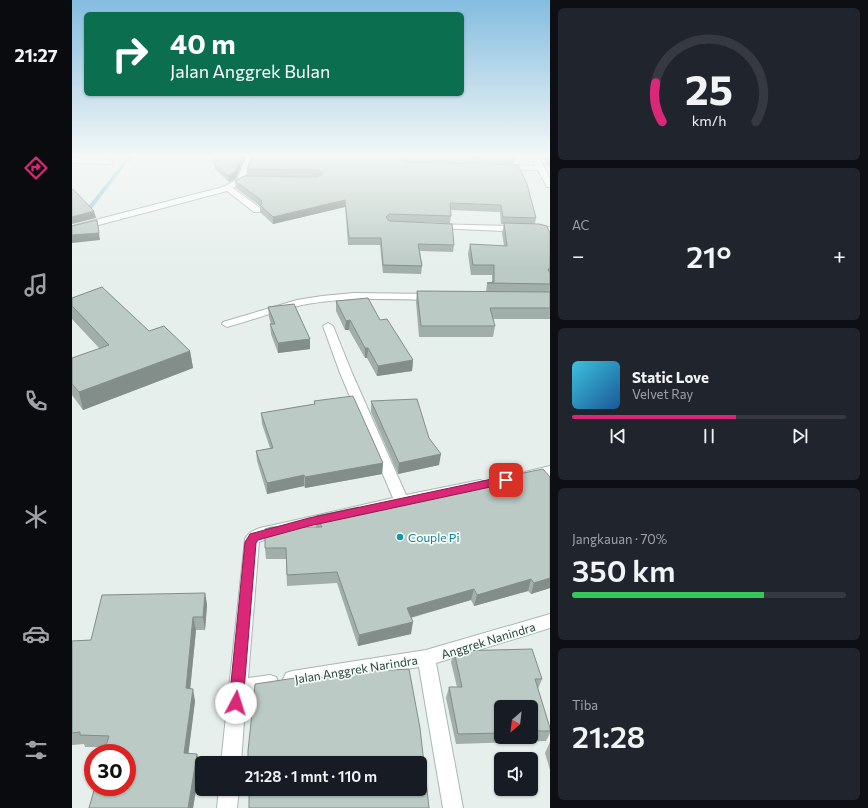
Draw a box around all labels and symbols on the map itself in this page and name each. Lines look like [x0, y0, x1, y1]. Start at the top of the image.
pin [489, 463, 523, 497]
place label: Couple Pi [408, 530, 459, 544]
marker: Couple Pi [395, 532, 405, 542]
street label: Anggrek Nanindra [439, 619, 537, 661]
street label: Jalan Anggrek Narindra [294, 652, 419, 687]
position arrow [215, 682, 257, 724]
north arrow [494, 700, 538, 744]
speed limit sign: 30 [84, 744, 136, 796]

